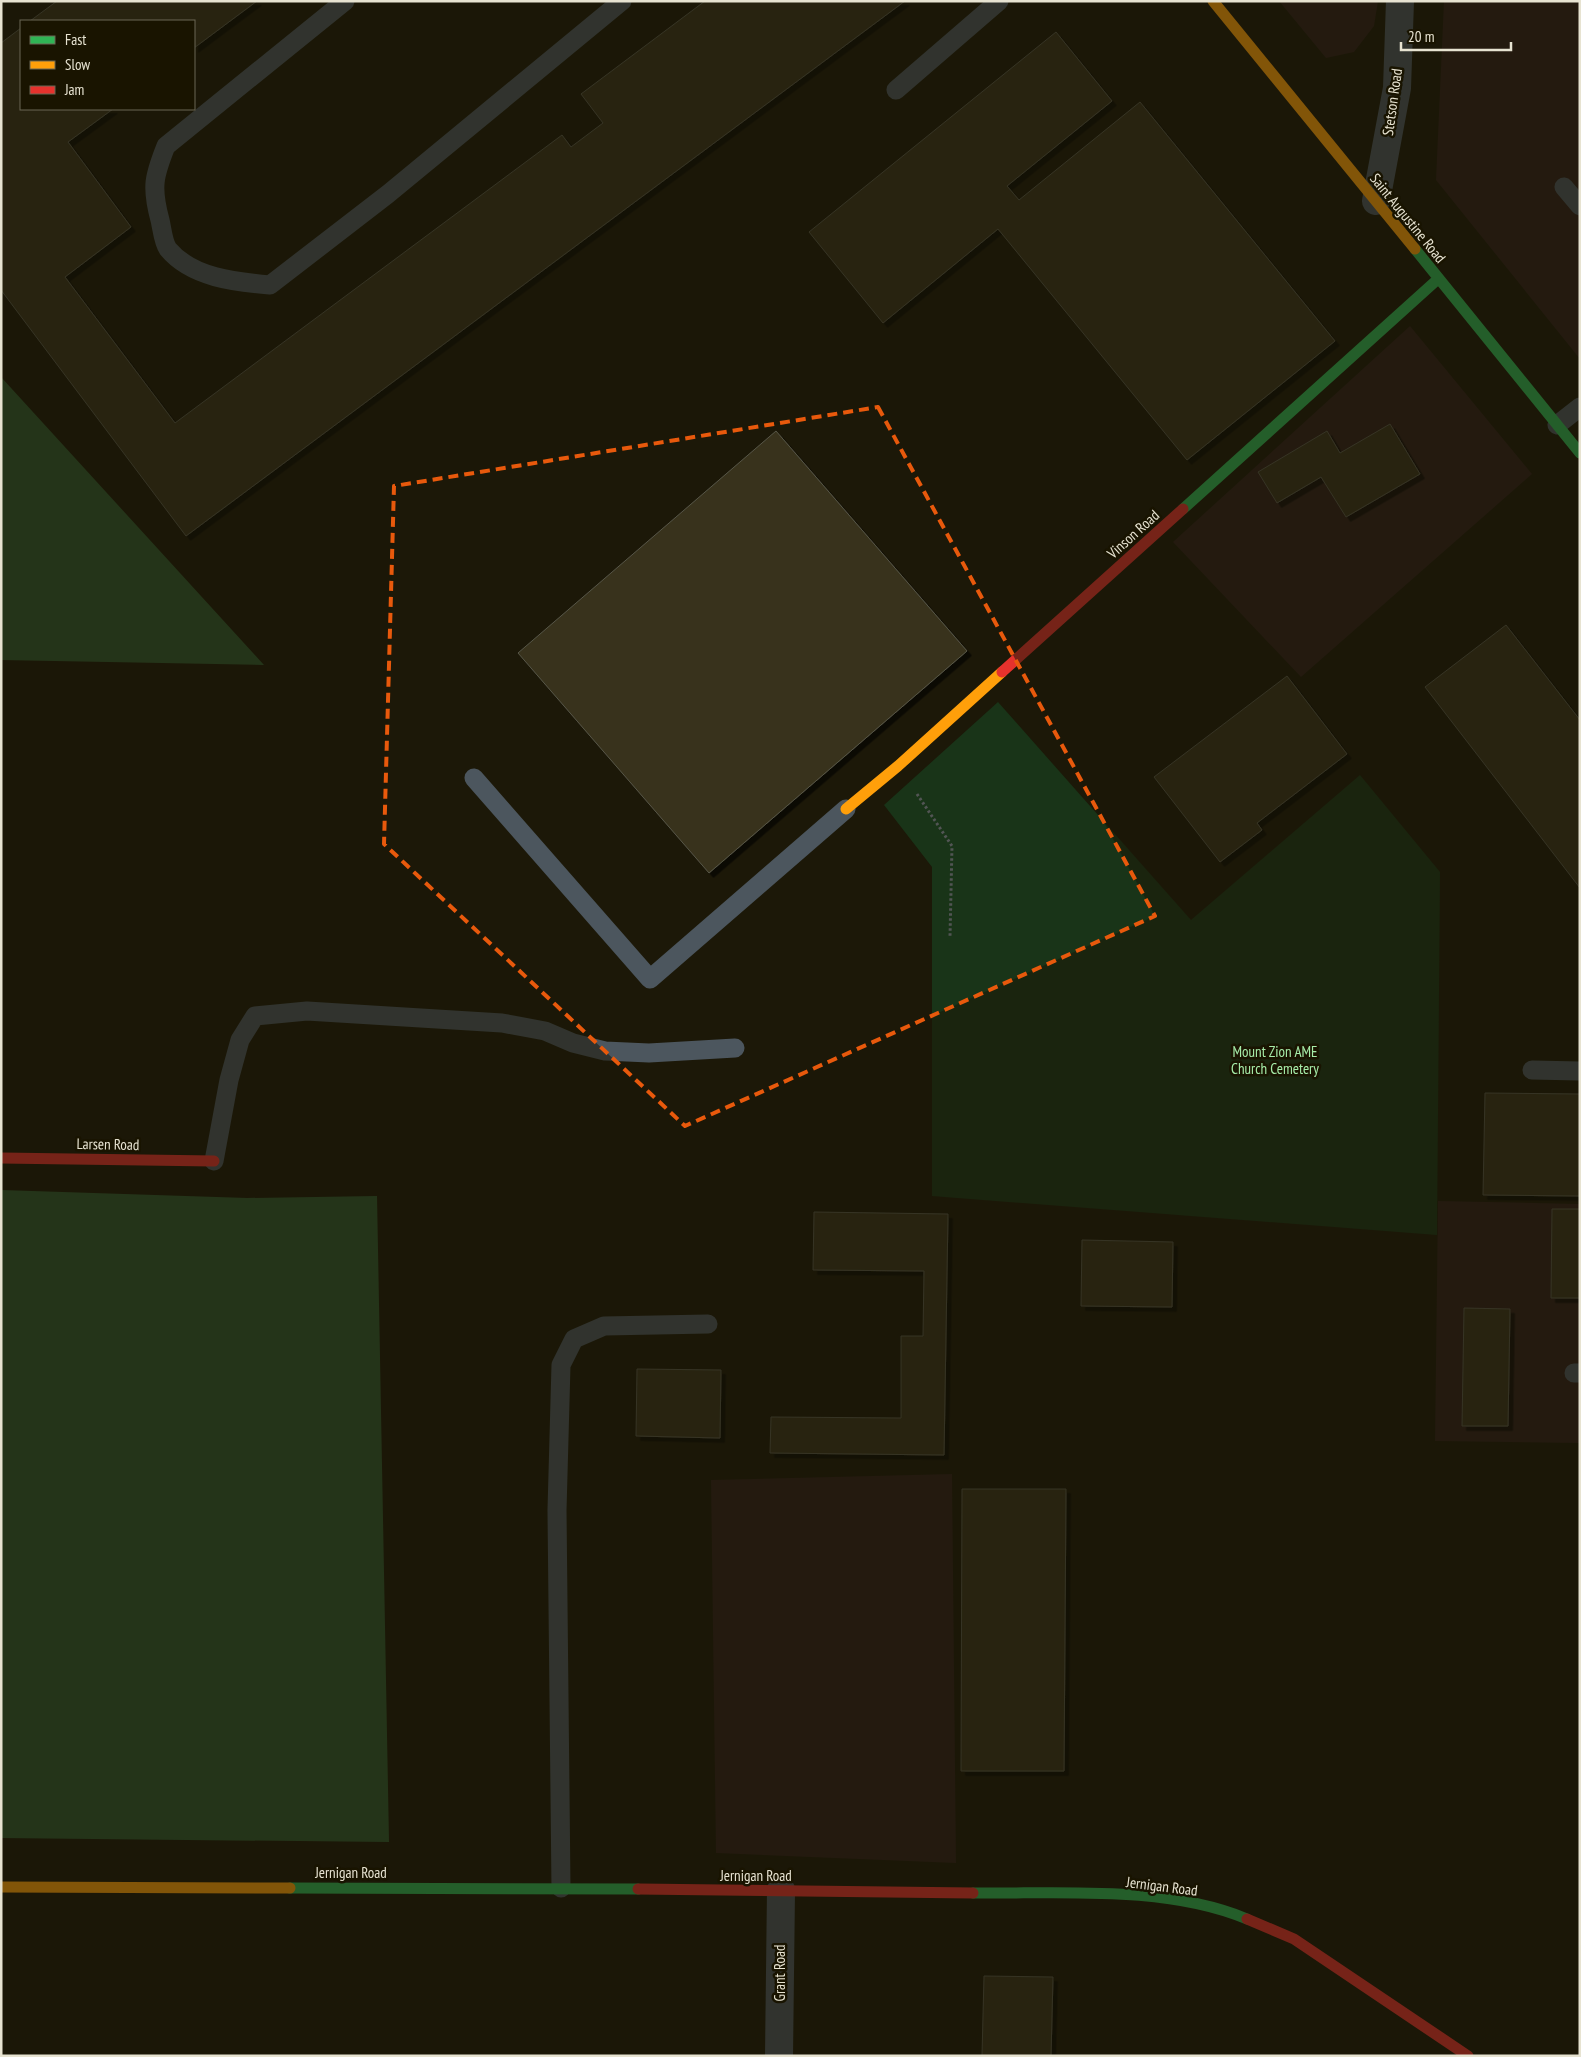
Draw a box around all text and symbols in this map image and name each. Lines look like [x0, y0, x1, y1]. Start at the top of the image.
legend [20, 20, 195, 110]
scale bar [1401, 20, 1511, 52]
text: 20 m [1408, 27, 1434, 46]
text: Fast [65, 30, 86, 49]
text: Slow [65, 55, 90, 74]
street label: Stetson Road [1378, 67, 1406, 137]
text: Jam [64, 80, 84, 99]
street label: Saint Augustine Road [1366, 169, 1450, 267]
street label: Vinson Road [1102, 506, 1163, 563]
park label: Mount Zion AME Church Cemetery [1231, 1042, 1319, 1078]
street label: Larsen Road [76, 1134, 140, 1154]
street label: Jernigan Road [314, 1863, 387, 1882]
street label: Jernigan Road [719, 1866, 792, 1885]
street label: Jernigan Road [1124, 1872, 1199, 1900]
street label: Grant Road [770, 1945, 789, 2001]

